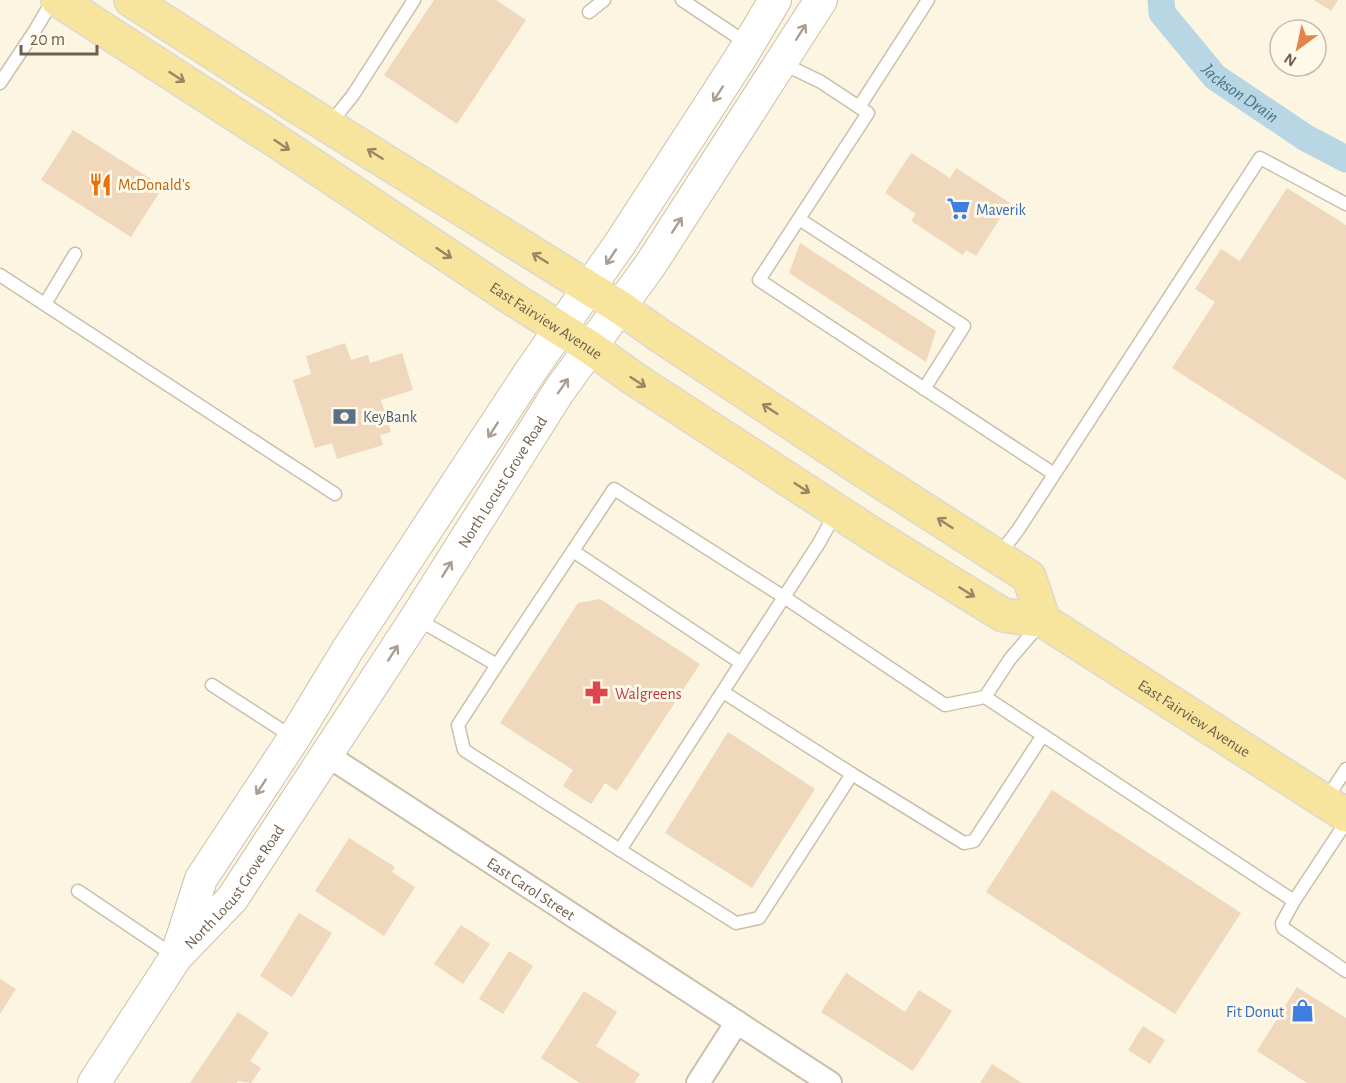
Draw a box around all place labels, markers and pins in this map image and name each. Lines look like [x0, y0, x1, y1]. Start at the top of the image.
restaurant icon: McDonald's [87, 171, 113, 197]
place label: McDonald's [118, 177, 191, 193]
supermarket icon: Maverik [945, 196, 971, 222]
place label: Maverik [976, 202, 1027, 218]
bank icon: KeyBank [332, 403, 358, 429]
place label: KeyBank [363, 409, 418, 426]
pharmacy icon: Walgreens [584, 680, 610, 706]
place label: Walgreens [615, 686, 682, 702]
shop icon: Fit Donut [1289, 998, 1315, 1024]
place label: Fit Donut [1226, 1004, 1284, 1020]

